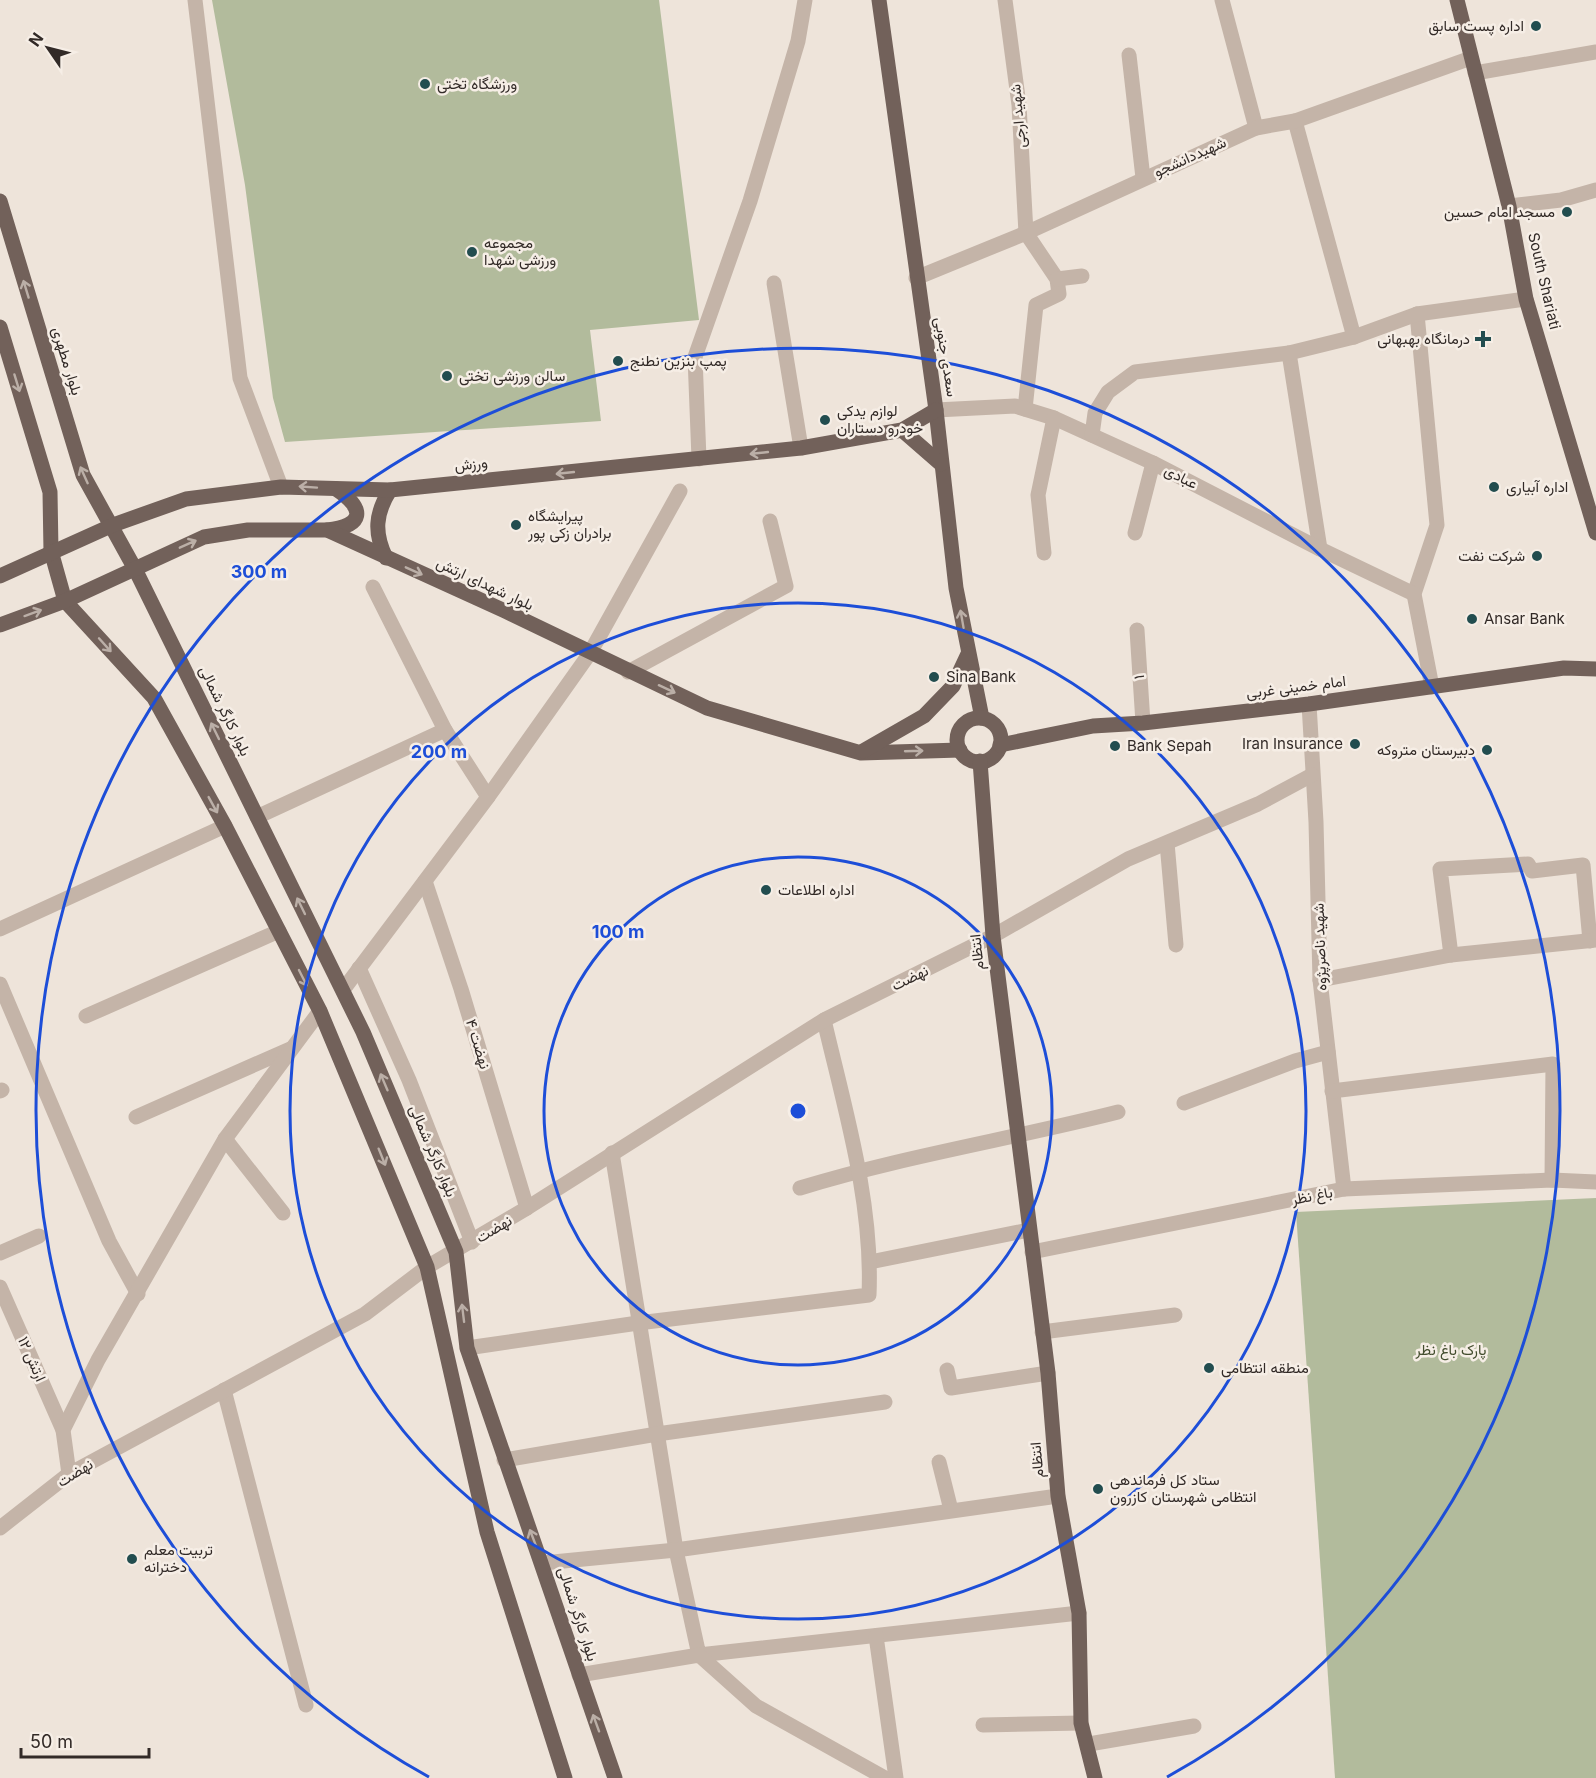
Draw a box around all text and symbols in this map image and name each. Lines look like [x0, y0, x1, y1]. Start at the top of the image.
place label: اداره پست سابق [1428, 16, 1524, 36]
north arrow [18, 18, 78, 78]
marker: اداره پست سابق [1529, 19, 1543, 33]
text: N [24, 29, 47, 50]
place label: ورزشگاه تختی [437, 74, 517, 94]
marker: ورزشگاه تختی [418, 77, 432, 91]
street label: شهید ارجی [1005, 83, 1031, 149]
street label: شهیددانشجو [1151, 132, 1229, 181]
place label: مسجد امام حسین [1444, 202, 1555, 222]
marker: مسجد امام حسین [1560, 205, 1574, 219]
street label: South Shariati [1524, 231, 1565, 331]
place label: مجموعه ورزشی شهدا [484, 233, 556, 270]
marker: مجموعه ورزشی شهدا [465, 245, 479, 259]
one-way arrow [20, 279, 31, 298]
street label: سعدی جنوبی [930, 316, 962, 398]
street label: بلوار مطهری [47, 324, 87, 398]
place label: درمانگاه بهبهانی [1377, 329, 1470, 349]
marker: درمانگاه بهبهانی [1474, 330, 1492, 348]
place label: پمپ بنزین نطنج [630, 351, 727, 372]
marker: پمپ بنزین نطنج [611, 354, 625, 368]
place label: سالن ورزشی تختی [459, 366, 566, 386]
marker: سالن ورزشی تختی [440, 369, 454, 383]
one-way arrow [12, 373, 23, 392]
place label: لوازم یدکی خودرو دستاران [837, 401, 923, 437]
marker: لوازم یدکی خودرو دستاران [818, 413, 832, 427]
one-way arrow [749, 448, 769, 459]
street label: ورزش [453, 452, 489, 476]
street label: عبادی [1161, 460, 1201, 494]
one-way arrow [78, 466, 89, 484]
one-way arrow [555, 468, 575, 479]
place label: اداره آبیاری [1506, 477, 1568, 497]
marker: اداره آبیاری [1487, 480, 1501, 494]
one-way arrow [298, 482, 318, 493]
place label: پیرایشگاه برادران زکی پور [527, 506, 611, 543]
marker: پیرایشگاه برادران زکی پور [509, 518, 523, 532]
one-way arrow [179, 538, 197, 550]
place label: شرکت نفت [1458, 546, 1525, 565]
marker: شرکت نفت [1530, 549, 1544, 563]
street label: بلوار شهدای ارتش [433, 553, 537, 615]
text: 300 m [231, 561, 287, 582]
one-way arrow [405, 566, 423, 577]
one-way arrow [23, 607, 42, 618]
place label: Ansar Bank [1484, 609, 1566, 628]
one-way arrow [956, 610, 967, 630]
marker: Ansar Bank [1465, 612, 1479, 626]
one-way arrow [98, 637, 112, 652]
street label: بلوار کارگر شمالی [195, 663, 255, 759]
place label: Sina Bank [946, 667, 1017, 686]
marker: Sina Bank [927, 670, 941, 684]
street label: امام خمینی غربی [1245, 671, 1347, 703]
street label: ۱ [1129, 674, 1148, 680]
one-way arrow [657, 684, 675, 696]
one-way arrow [209, 722, 220, 740]
place label: Iran Insurance [1242, 734, 1343, 753]
place label: Bank Sepah [1127, 736, 1212, 755]
marker: Iran Insurance [1348, 737, 1362, 751]
marker: Bank Sepah [1108, 739, 1122, 753]
place label: دبیرستان متروکه [1377, 740, 1475, 759]
text: 200 m [411, 741, 467, 762]
marker: دبیرستان متروکه [1480, 743, 1494, 757]
one-way arrow [904, 745, 924, 757]
one-way arrow [207, 796, 219, 813]
place label: اداره اطلاعات [778, 880, 854, 899]
marker: اداره اطلاعات [759, 883, 773, 897]
one-way arrow [295, 897, 307, 915]
street label: شهید ناصرپژوه [1308, 903, 1332, 991]
text: 100 m [592, 921, 644, 942]
street label: انتظام [965, 933, 989, 971]
street label: نهضت [888, 961, 931, 995]
one-way arrow [298, 969, 310, 987]
street label: نهضت ۴ [462, 1017, 495, 1071]
one-way arrow [378, 1074, 389, 1092]
centre of rings [788, 1101, 808, 1121]
street label: بلوار کارگر شمالی [405, 1102, 461, 1200]
one-way arrow [377, 1147, 388, 1165]
street label: باغ نظر [1289, 1182, 1334, 1211]
street label: نهضت [472, 1210, 515, 1247]
one-way arrow [457, 1303, 468, 1323]
street label: ارتش ۱۲ [13, 1333, 51, 1385]
park label: پارک باغ نظر [1414, 1340, 1487, 1361]
place label: منطقه انتظامی [1221, 1358, 1309, 1378]
marker: منطقه انتظامی [1202, 1361, 1216, 1375]
street label: انتظام [1025, 1441, 1049, 1479]
street label: نهضت [53, 1454, 96, 1491]
place label: ستاد کل فرماندهی انتظامی شهرستان کازرون [1110, 1470, 1256, 1507]
marker: ستاد کل فرماندهی انتظامی شهرستان کازرون [1091, 1482, 1105, 1496]
one-way arrow [527, 1529, 538, 1548]
place label: تربیت معلم دخترانه [144, 1540, 213, 1576]
marker: تربیت معلم دخترانه [125, 1552, 139, 1566]
street label: بلوار کارگر شمالی [553, 1564, 603, 1664]
one-way arrow [590, 1714, 601, 1733]
scale bar [21, 1721, 148, 1759]
text: 50 m [30, 1731, 73, 1752]

